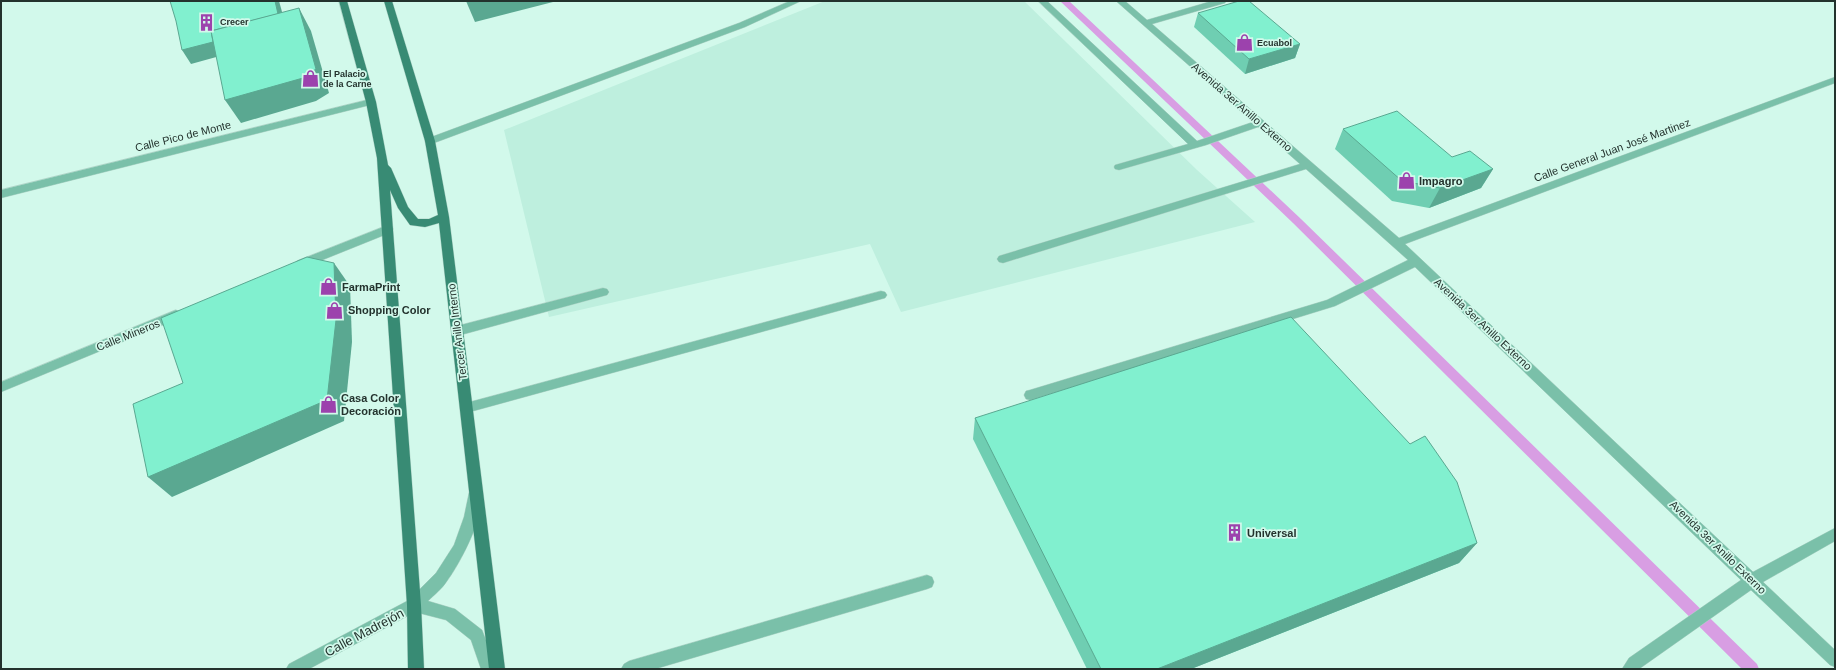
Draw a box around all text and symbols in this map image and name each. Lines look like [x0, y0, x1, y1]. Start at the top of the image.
building icon: Crecer [197, 12, 217, 32]
place label: Crecer [220, 17, 249, 27]
shop icon: Ecuabol [1234, 33, 1254, 53]
place label: Ecuabol [1257, 38, 1292, 48]
street label: Avenida 3er Anillo Externo [1189, 60, 1295, 154]
shop icon: El Palacio de la Carne [300, 69, 320, 89]
place label: El Palacio de la Carne [323, 69, 372, 89]
street label: Calle General Juan José Martinez [1532, 116, 1692, 184]
street label: Calle Pico de Monte [134, 118, 232, 154]
shop icon: Impagro [1396, 171, 1416, 191]
place label: Impagro [1419, 175, 1463, 187]
street label: Avenida 3er Anillo Externo [1432, 276, 1534, 372]
shop icon: FarmaPrint [319, 277, 339, 297]
place label: FarmaPrint [342, 281, 400, 293]
street label: Tercer Anillo Interno [445, 283, 469, 381]
shop icon: Shopping Color [325, 300, 345, 320]
place label: Shopping Color [348, 304, 431, 316]
street label: Calle Mineros [95, 317, 162, 353]
place label: Casa Color Decoración [341, 392, 401, 417]
shop icon: Casa Color Decoración [318, 394, 338, 414]
street label: Avenida 3er Anillo Externo [1667, 498, 1769, 596]
building icon: Universal [1224, 523, 1244, 543]
place label: Universal [1247, 527, 1297, 539]
street label: Calle Madrejón [322, 605, 406, 660]

